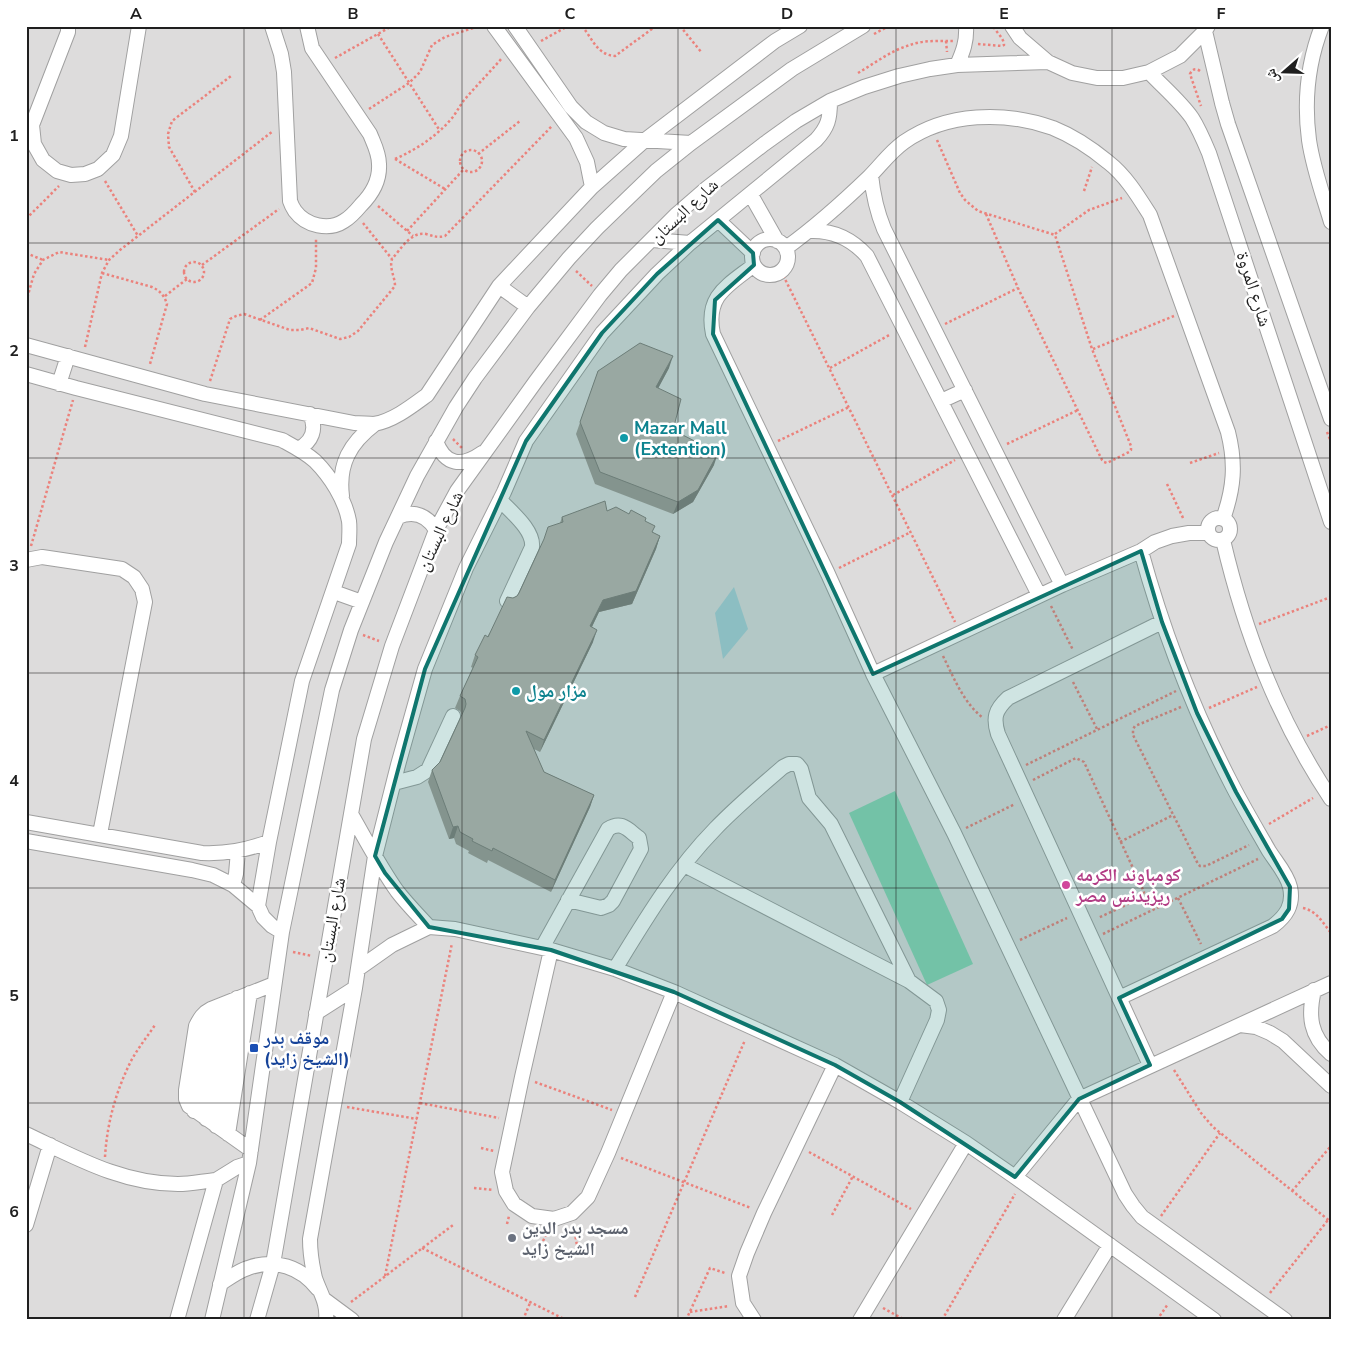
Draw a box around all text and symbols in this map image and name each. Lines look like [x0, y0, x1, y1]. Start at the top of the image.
text: A [130, 3, 142, 25]
text: B [347, 3, 359, 25]
text: C [565, 3, 576, 25]
text: D [781, 3, 793, 25]
text: E [999, 3, 1009, 25]
text: F [1217, 3, 1226, 25]
north arrow [1260, 48, 1310, 98]
text: ش [1261, 66, 1284, 87]
text: 1 [9, 125, 19, 147]
street label: شارع البستان [644, 173, 724, 249]
street label: شارع المروة [1231, 248, 1277, 330]
text: 2 [9, 340, 19, 362]
place label: Mazar Mall (Extention) [634, 416, 727, 461]
marker: Mazar Mall (Extention) [618, 432, 630, 444]
street label: شارع البستان [411, 487, 469, 575]
text: 3 [9, 555, 19, 577]
place label: مزار مول [526, 679, 587, 703]
marker: مزار مول [510, 685, 522, 697]
text: 4 [9, 770, 19, 792]
place label: كومباوند الكرمه ريزيدنس مصر [1075, 863, 1181, 908]
street label: شارع البستان [313, 876, 351, 964]
marker: كومباوند الكرمه ريزيدنس مصر [1060, 879, 1072, 891]
text: 5 [9, 985, 19, 1007]
place label: موقف بدر (الشيخ زايد) [263, 1026, 350, 1071]
marker: موقف بدر (الشيخ زايد) [248, 1042, 260, 1054]
text: 6 [9, 1201, 19, 1223]
place label: مسجد بدر الدين الشيخ زايد [522, 1216, 629, 1261]
marker: مسجد بدر الدين الشيخ زايد [506, 1232, 518, 1244]

